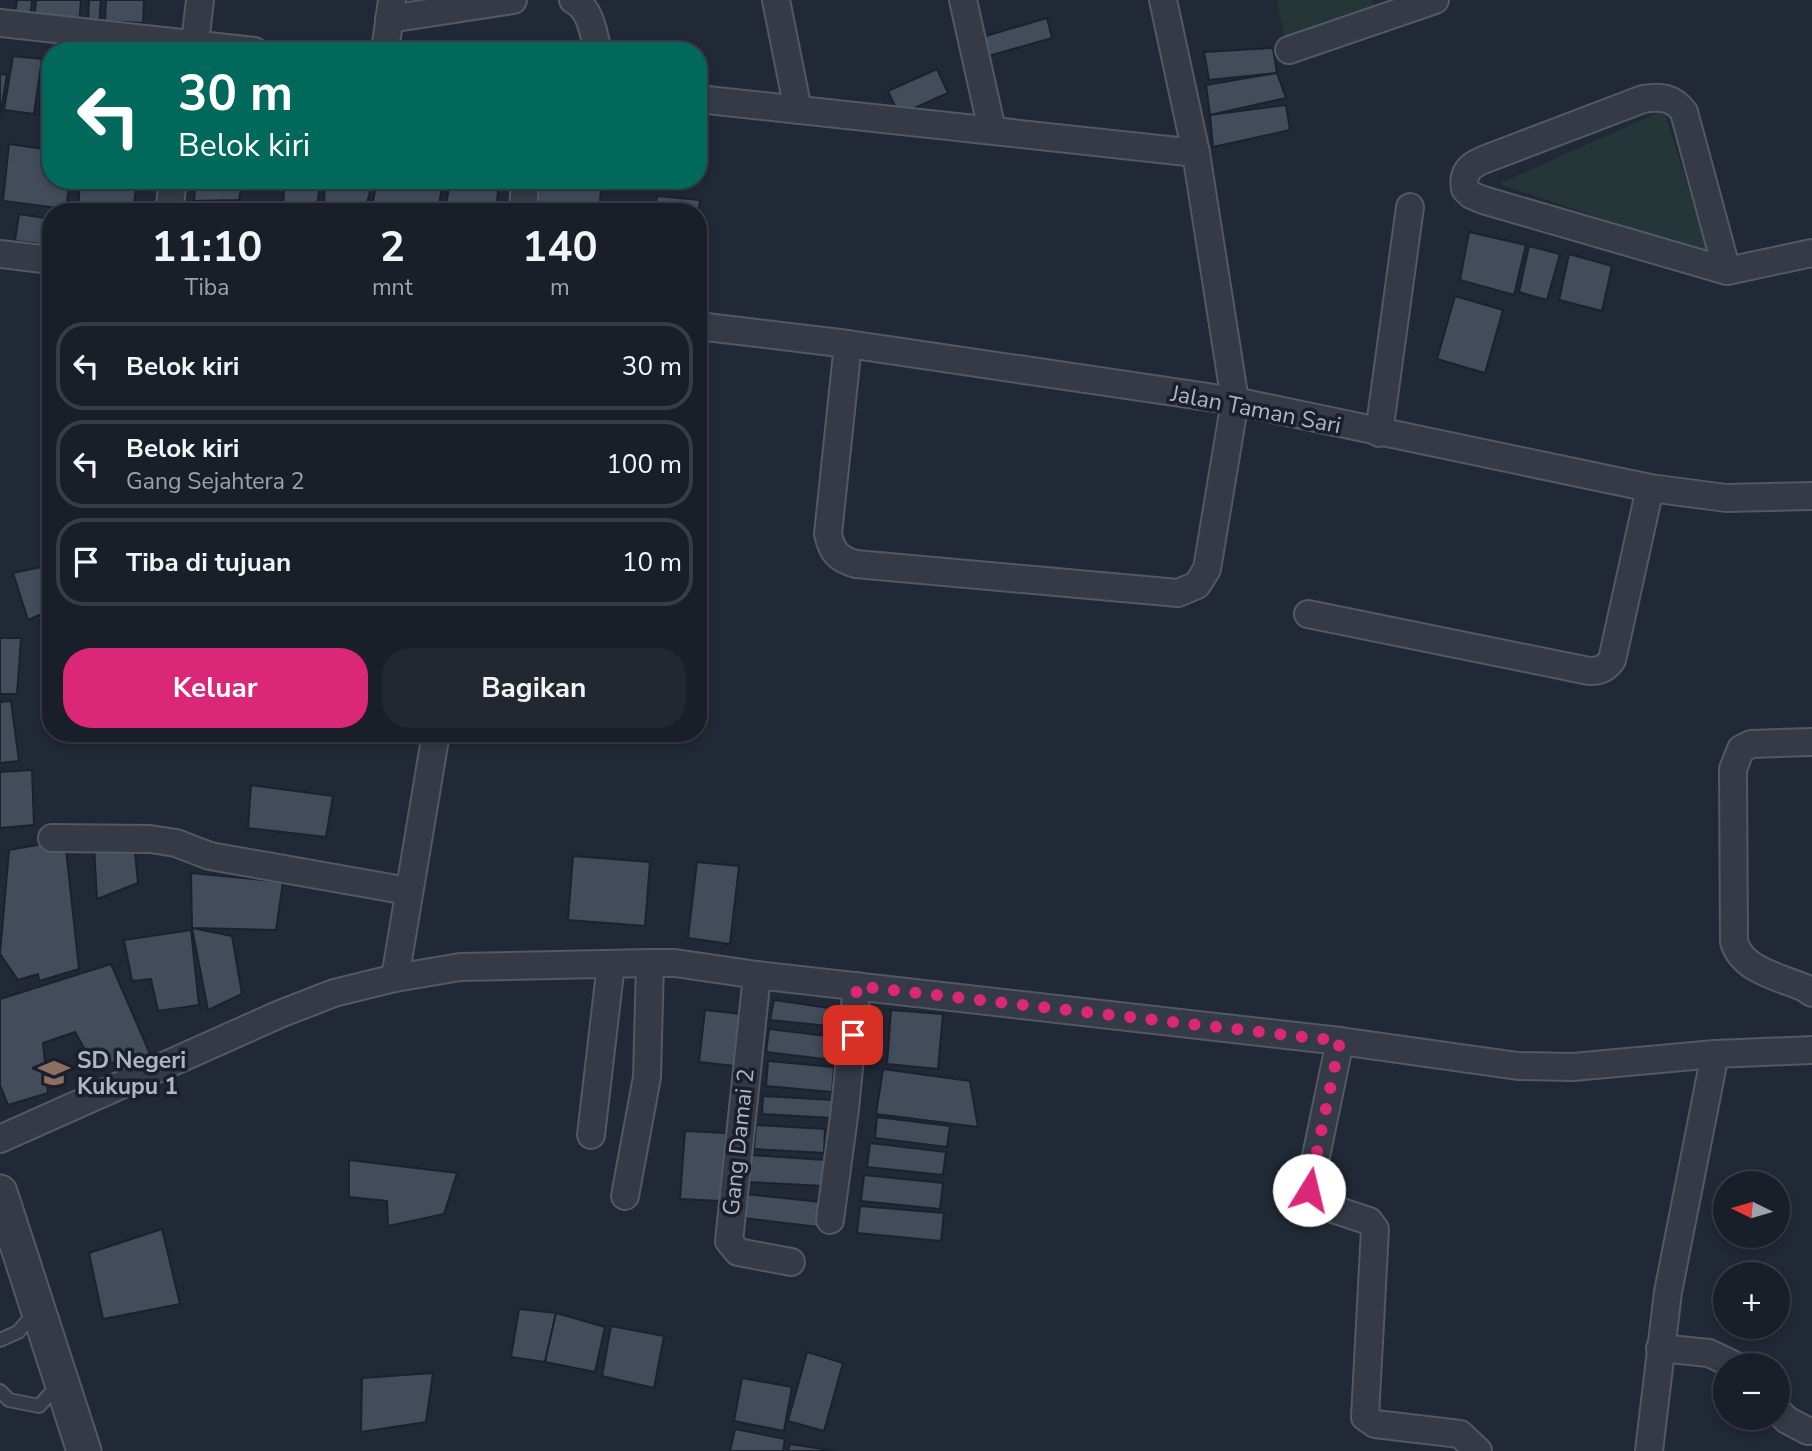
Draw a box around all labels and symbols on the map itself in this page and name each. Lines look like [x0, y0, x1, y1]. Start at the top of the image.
street label: Jalan Taman Sari [1167, 378, 1344, 441]
pin [823, 1005, 883, 1065]
place label: SD Negeri Kukupu 1 [77, 1045, 186, 1102]
school or university icon: SD Negeri Kukupu 1 [37, 1056, 71, 1090]
street label: Gang Damai 2 [715, 1067, 762, 1217]
position arrow [1272, 1153, 1346, 1227]
north arrow [1713, 1171, 1790, 1248]

